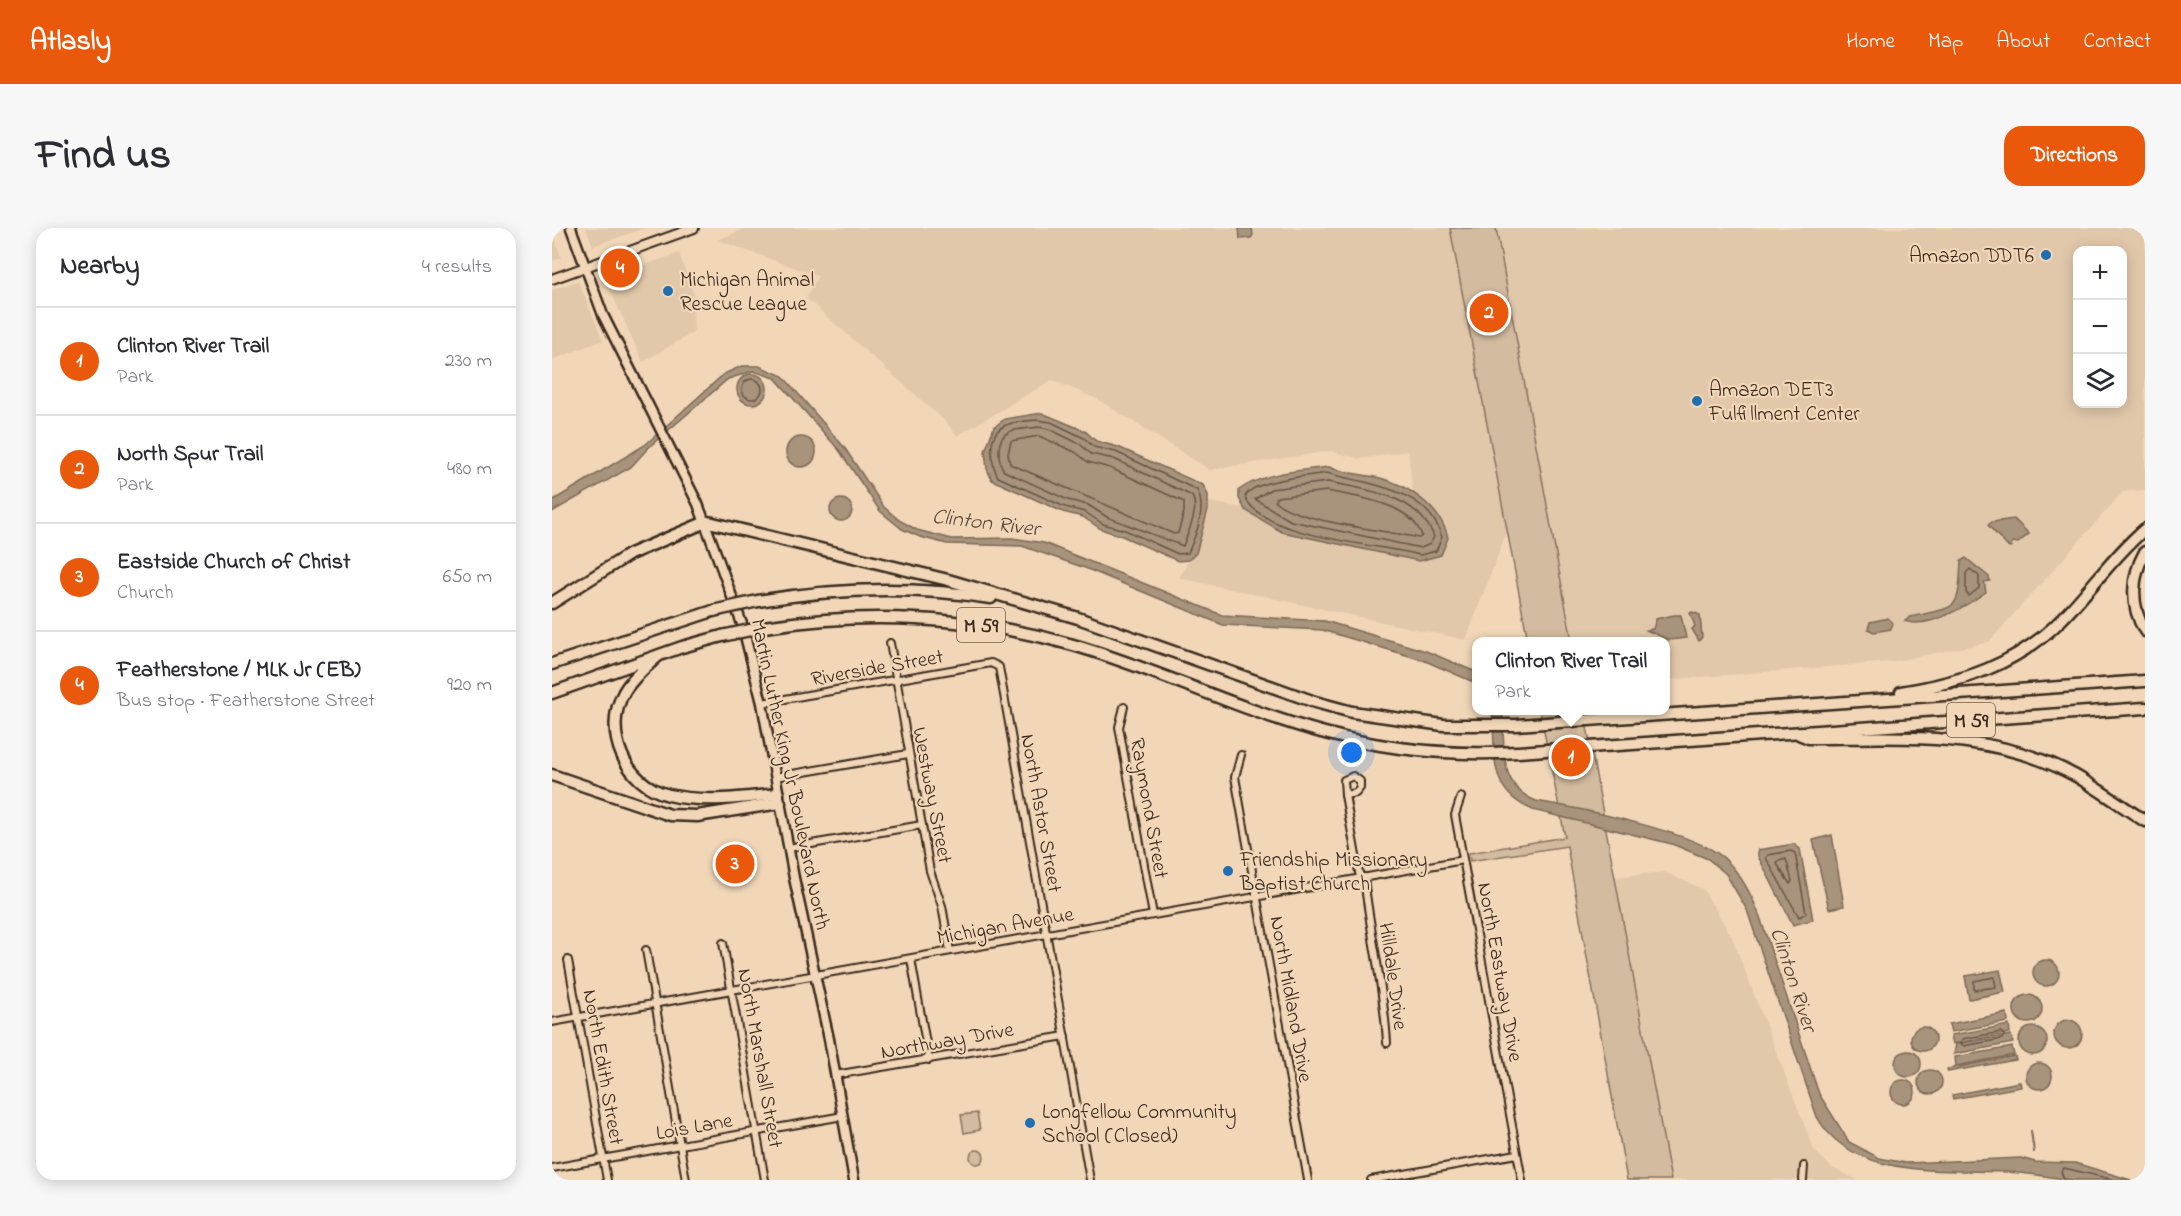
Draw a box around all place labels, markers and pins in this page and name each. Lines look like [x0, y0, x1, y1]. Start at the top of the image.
place label: Amazon DDT6 [1909, 242, 2034, 272]
pin: 4 [600, 246, 640, 291]
marker: Amazon DDT6 [2039, 248, 2053, 262]
place label: Michigan Animal Rescue League [680, 266, 814, 322]
marker: Michigan Animal Rescue League [661, 284, 675, 298]
pin: 2 [1470, 290, 1508, 335]
place label: Amazon DET3 Fulfillment Center [1708, 376, 1860, 430]
marker: Amazon DET3 Fulfillment Center [1690, 394, 1704, 408]
pin: 1 [1552, 734, 1590, 780]
pin: 3 [716, 842, 754, 886]
place label: Friendship Missionary Baptist Church [1239, 846, 1427, 900]
marker: Friendship Missionary Baptist Church [1221, 864, 1235, 878]
place label: Longfellow Community School (Closed) [1042, 1098, 1237, 1152]
marker: Longfellow Community School (Closed) [1023, 1116, 1037, 1130]

